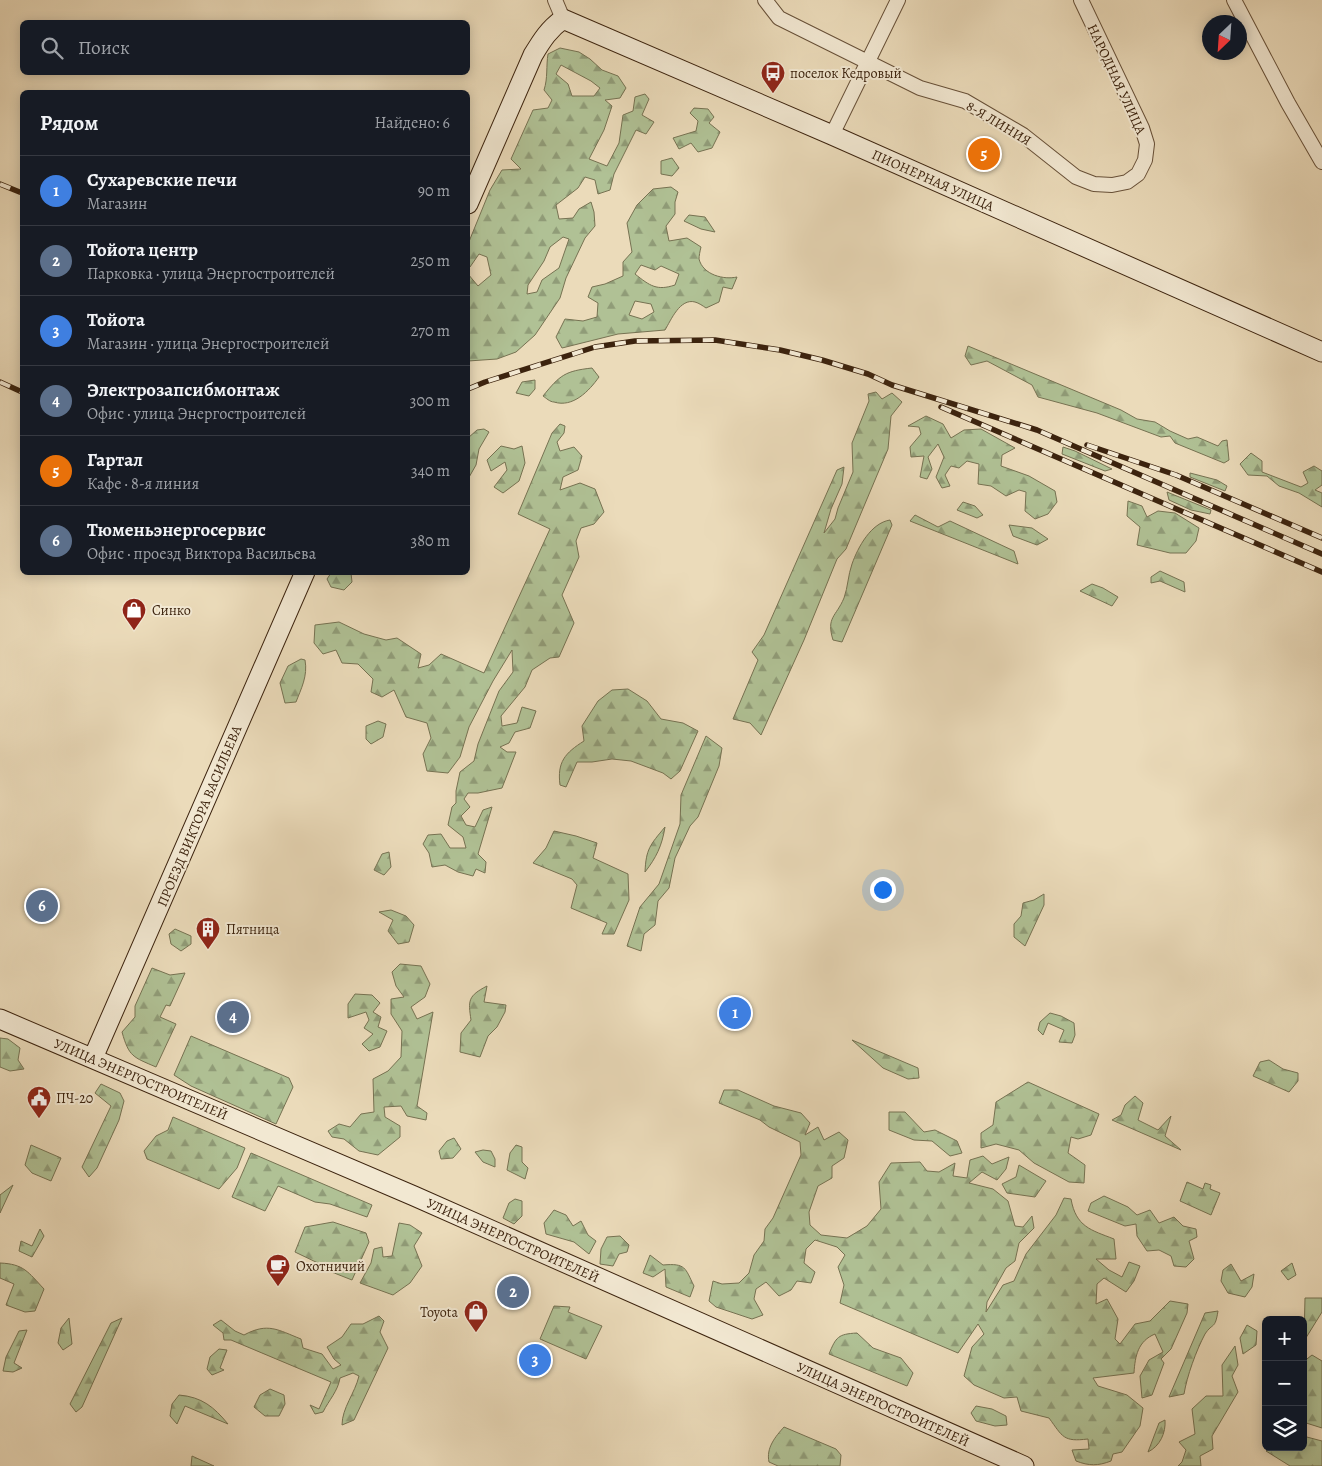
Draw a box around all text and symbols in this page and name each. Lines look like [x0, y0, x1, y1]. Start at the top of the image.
north arrow [1202, 15, 1247, 60]
search box [20, 20, 470, 75]
street label: НАРОДНАЯ УЛИЦА [1083, 21, 1151, 138]
icon: search [38, 34, 66, 62]
text: Поиск [78, 35, 130, 61]
bus stop icon: поселок Кедровый [760, 60, 786, 94]
place label: поселок Кедровый [790, 64, 902, 83]
street label: 8-Я ЛИНИЯ [963, 97, 1035, 150]
text: Рядом [40, 109, 98, 137]
text: Найдено: 6 [375, 112, 450, 134]
pin: 5 [968, 135, 1000, 173]
street label: ПИОНЕРНАЯ УЛИЦА [869, 145, 998, 216]
text: Сухаревские печи [87, 167, 237, 193]
text: 1 [53, 180, 59, 202]
text: 90 m [418, 180, 450, 202]
text: Магазин [87, 193, 147, 215]
text: Тойота центр [87, 237, 198, 263]
text: 2 [52, 250, 60, 272]
text: 250 m [411, 250, 450, 272]
text: Парковка · улица Энергостроителей [87, 263, 335, 285]
text: Тойота [87, 307, 145, 333]
text: 3 [53, 320, 59, 342]
text: 270 m [411, 320, 450, 342]
text: Магазин · улица Энергостроителей [87, 333, 330, 355]
text: Электрозапсибмонтаж [87, 377, 280, 403]
text: 4 [52, 390, 60, 412]
text: 300 m [410, 390, 450, 412]
text: Офис · улица Энергостроителей [87, 403, 306, 425]
text: Гартал [87, 447, 143, 473]
text: 5 [53, 460, 59, 482]
text: 340 m [411, 460, 450, 482]
text: Кафе · 8-я линия [87, 473, 199, 495]
text: Тюменьэнергосервис [87, 517, 266, 543]
text: 6 [52, 530, 60, 552]
text: 380 m [411, 530, 450, 552]
text: Офис · проезд Виктора Васильева [87, 543, 316, 565]
shop icon: Синко [121, 597, 147, 631]
place label: Синко [152, 601, 191, 620]
street label: ПРОЕЗД ВИКТОРА ВАСИЛЬЕВА [153, 722, 247, 910]
your location [870, 877, 896, 903]
pin: 6 [26, 887, 58, 925]
building icon: Пятница [195, 916, 221, 950]
place label: Пятница [226, 920, 280, 939]
pin: 1 [719, 994, 751, 1032]
pin: 4 [217, 998, 249, 1036]
street label: УЛИЦА ЭНЕРГОСТРОИТЕЛЕЙ [51, 1034, 231, 1125]
public building icon: ПЧ-20 [26, 1085, 52, 1119]
place label: ПЧ-20 [56, 1089, 93, 1108]
street label: УЛИЦА ЭНЕРГОСТРОИТЕЛЕЙ [423, 1194, 602, 1287]
cafe icon: Охотничий [265, 1253, 291, 1287]
place label: Охотничий [296, 1257, 365, 1276]
pin: 2 [497, 1273, 529, 1311]
shop icon: Toyota [463, 1299, 489, 1333]
place label: Toyota [420, 1303, 458, 1322]
map controls [1262, 1316, 1307, 1451]
button: + [1262, 1316, 1307, 1361]
pin: 3 [519, 1341, 551, 1379]
street label: УЛИЦА ЭНЕРГОСТРОИТЕЛЕЙ [793, 1358, 972, 1451]
button: − [1262, 1361, 1307, 1406]
button: layers [1262, 1406, 1307, 1451]

